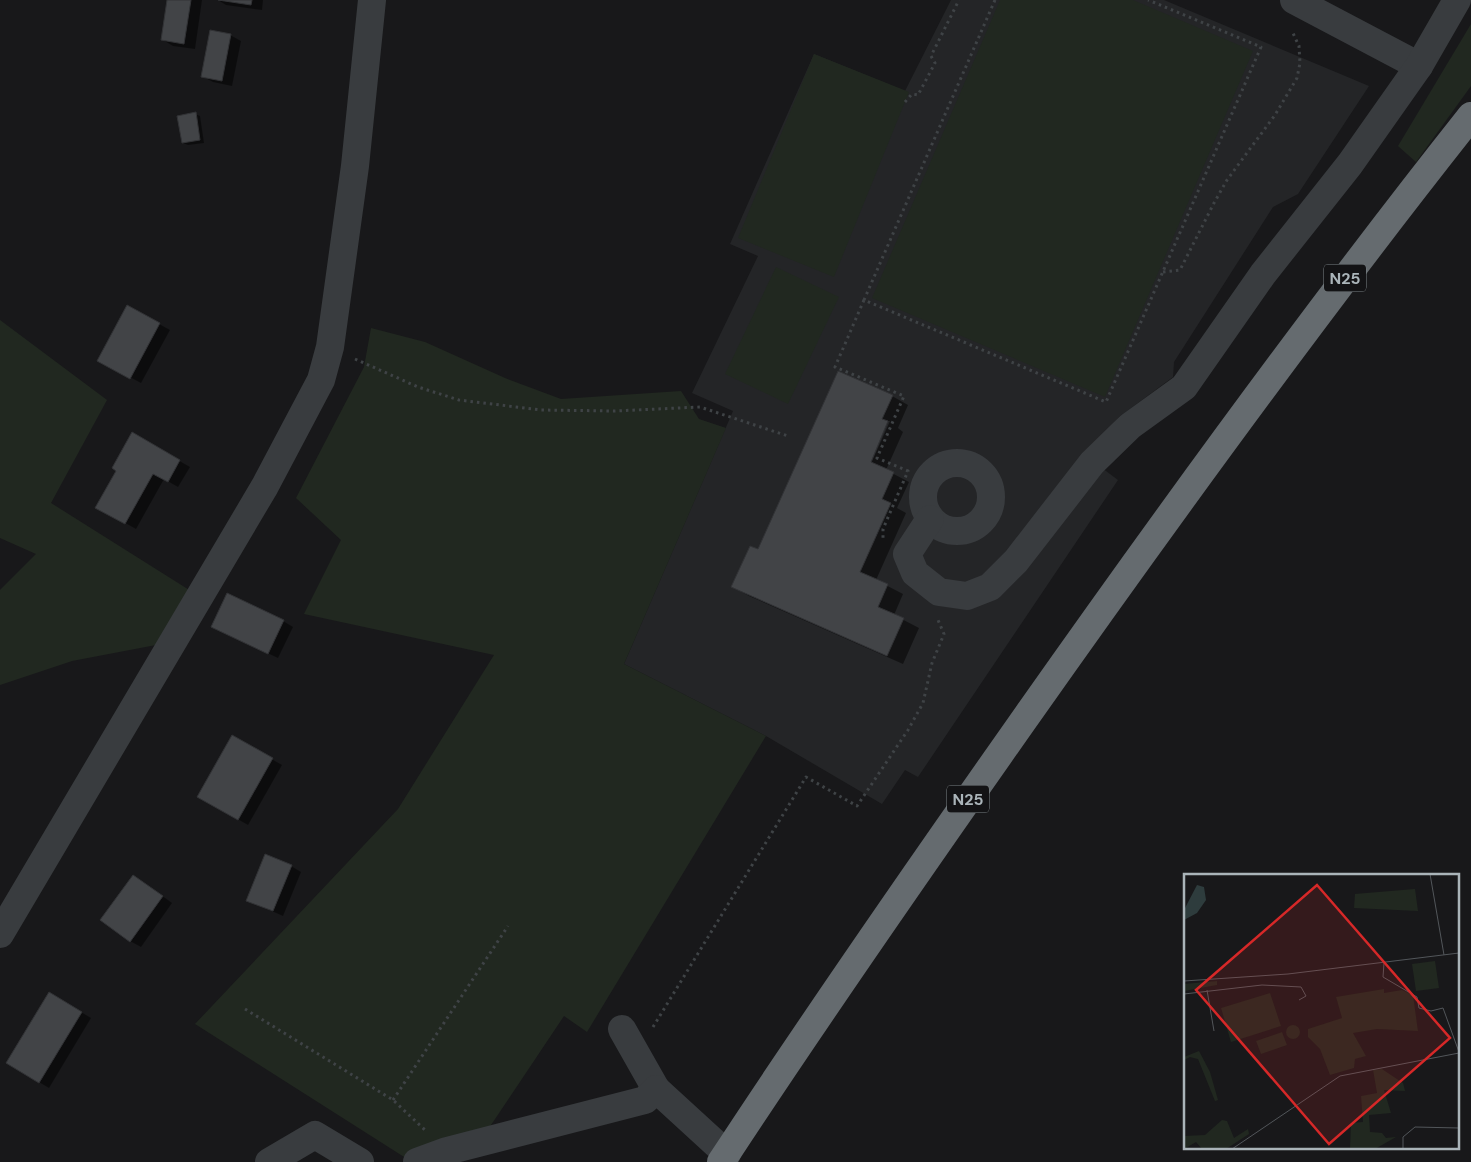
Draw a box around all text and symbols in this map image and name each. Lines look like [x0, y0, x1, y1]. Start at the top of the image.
road number: N25 [1324, 264, 1366, 292]
road number: N25 [947, 786, 989, 812]
inset map [1184, 874, 1458, 1150]

